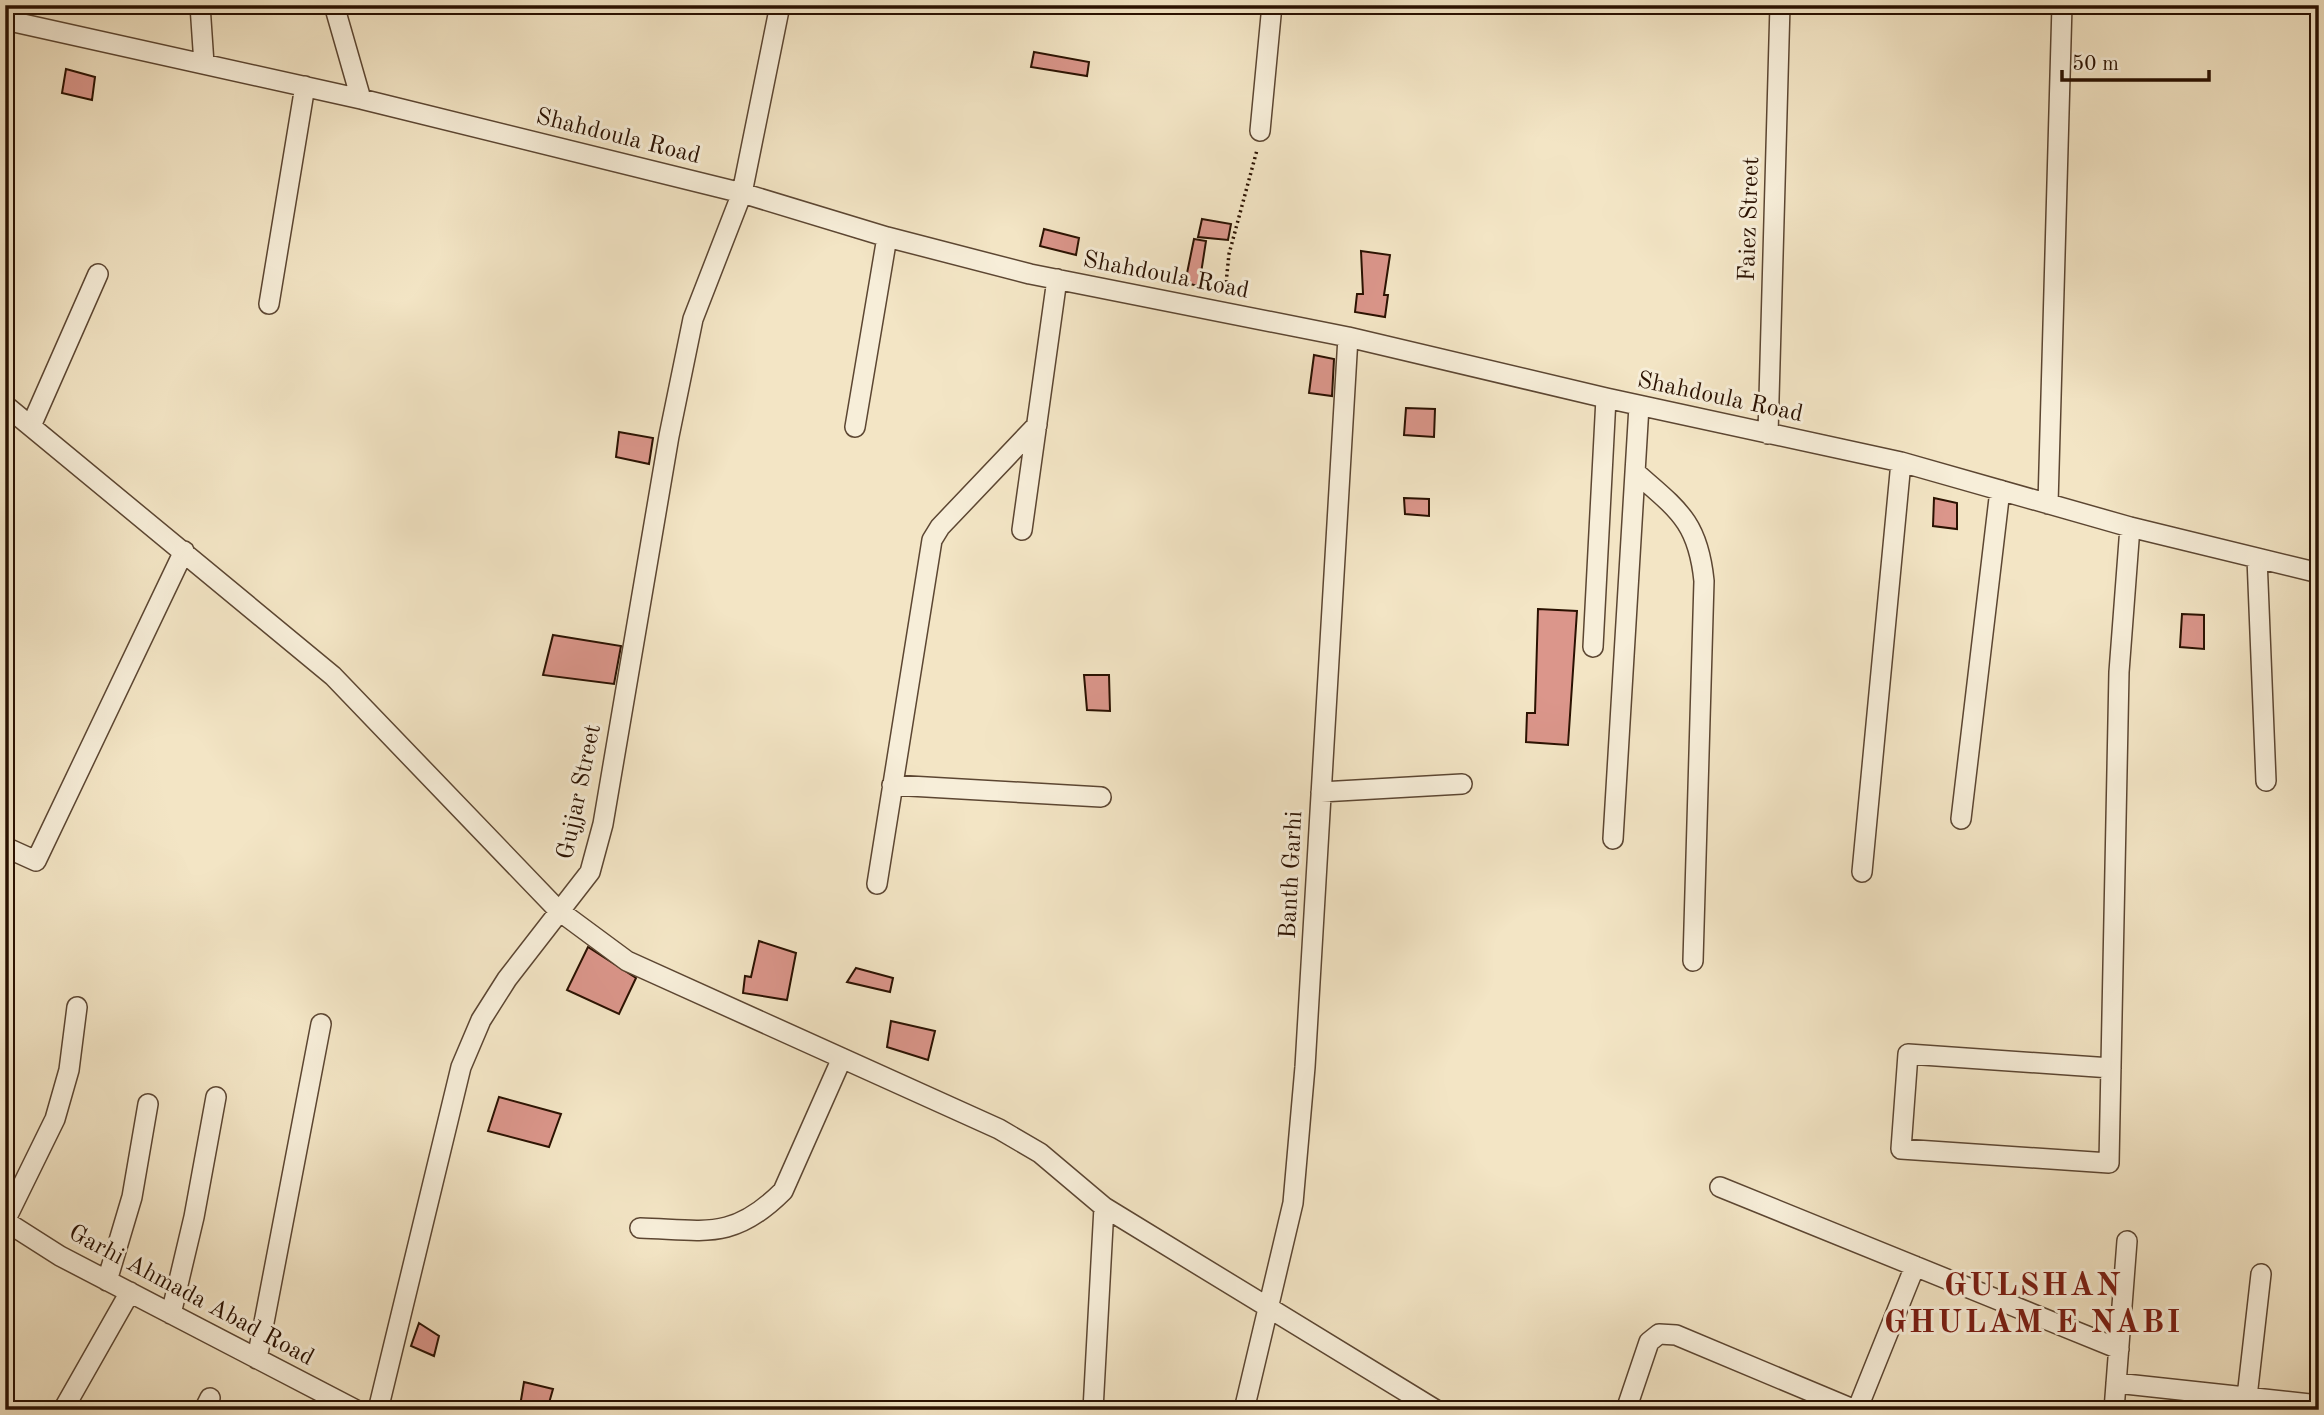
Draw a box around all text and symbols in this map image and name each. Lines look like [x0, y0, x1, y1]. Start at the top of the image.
scale bar [2062, 38, 2208, 82]
text: 50 m [2072, 54, 2119, 75]
street label: Shahdoula Road [533, 105, 703, 169]
street label: Faiez Street [1736, 156, 1764, 282]
street label: Shahdoula Road [1081, 248, 1251, 304]
street label: Shahdoula Road [1635, 369, 1805, 427]
street label: Gujjar Street [554, 722, 606, 862]
street label: Banth Garhi [1277, 810, 1307, 940]
street label: Garhi Ahmada Abad Road [64, 1221, 318, 1371]
district label: GULSHAN GHULAM E NABI [1884, 1271, 2182, 1340]

